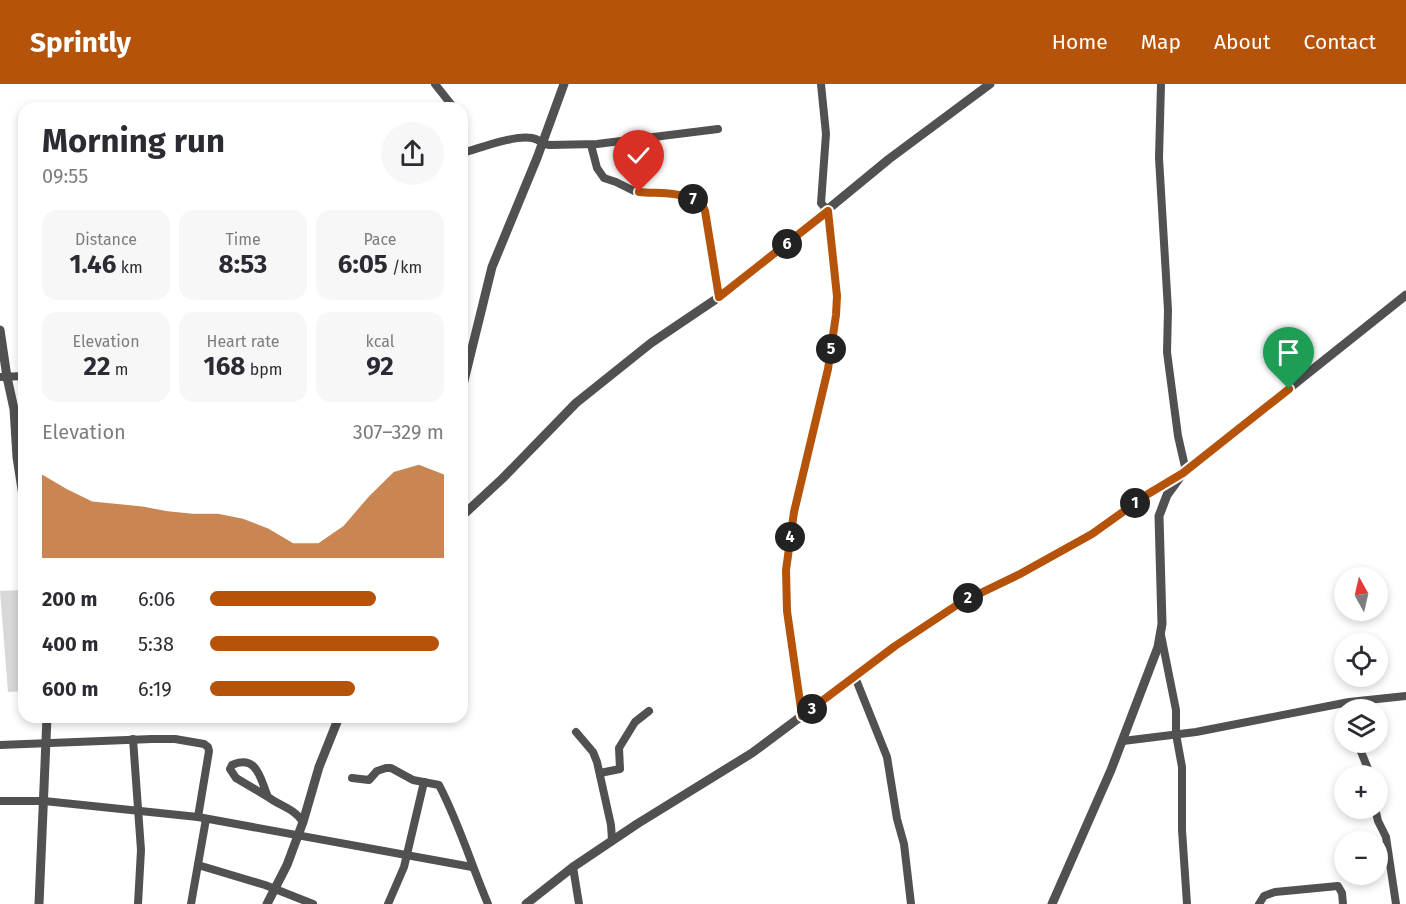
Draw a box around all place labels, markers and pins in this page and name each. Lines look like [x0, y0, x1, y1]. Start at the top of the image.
pin [613, 130, 664, 192]
pin: 7 [678, 184, 708, 214]
pin: 6 [772, 229, 802, 259]
pin [1263, 327, 1314, 389]
pin: 5 [816, 334, 846, 364]
pin: 1 [1120, 488, 1150, 518]
pin: 4 [775, 522, 805, 552]
pin: 2 [953, 583, 983, 613]
pin: 3 [797, 694, 827, 724]

